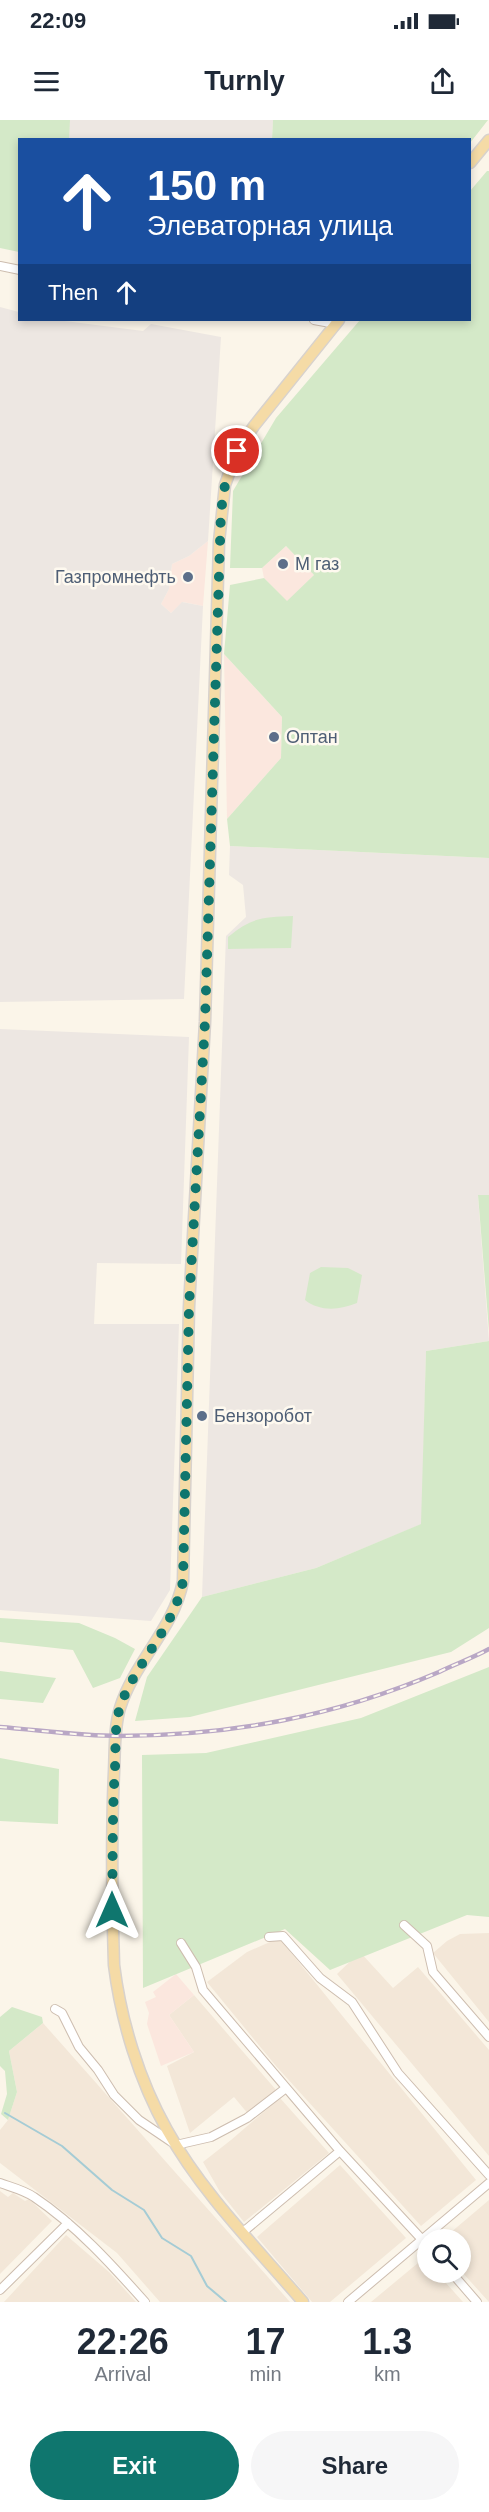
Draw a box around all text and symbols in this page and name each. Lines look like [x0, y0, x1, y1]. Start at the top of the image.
text: 22:09 [30, 8, 86, 33]
icon: menu [30, 65, 63, 98]
icon: share [426, 65, 459, 98]
text: Turnly [204, 66, 285, 96]
icon: ahead [48, 162, 126, 240]
text: 150 m [147, 162, 266, 209]
text: Элеваторная улица [147, 211, 393, 241]
icon: ahead [110, 276, 143, 309]
text: Then [48, 280, 98, 305]
pin [211, 425, 262, 476]
icon: arrive [220, 434, 253, 467]
place label: М газ [295, 554, 339, 574]
marker: М газ [276, 557, 290, 571]
place label: Газпромнефть [55, 567, 176, 587]
marker: Газпромнефть [181, 570, 195, 584]
place label: Оптан [286, 727, 338, 747]
marker: Оптан [267, 730, 281, 744]
place label: Бензоробот [214, 1406, 312, 1426]
marker: Бензоробот [195, 1409, 209, 1423]
position arrow [80, 1878, 144, 1942]
map controls [417, 2229, 471, 2283]
button: search [417, 2229, 471, 2283]
text: 22:26 [77, 2321, 169, 2362]
text: 17 [245, 2321, 286, 2362]
text: 1.3 [362, 2321, 412, 2362]
text: Arrival [94, 2363, 151, 2385]
text: min [249, 2363, 282, 2385]
text: km [374, 2363, 401, 2385]
button: Exit [30, 2431, 239, 2500]
button: Share [251, 2431, 459, 2500]

